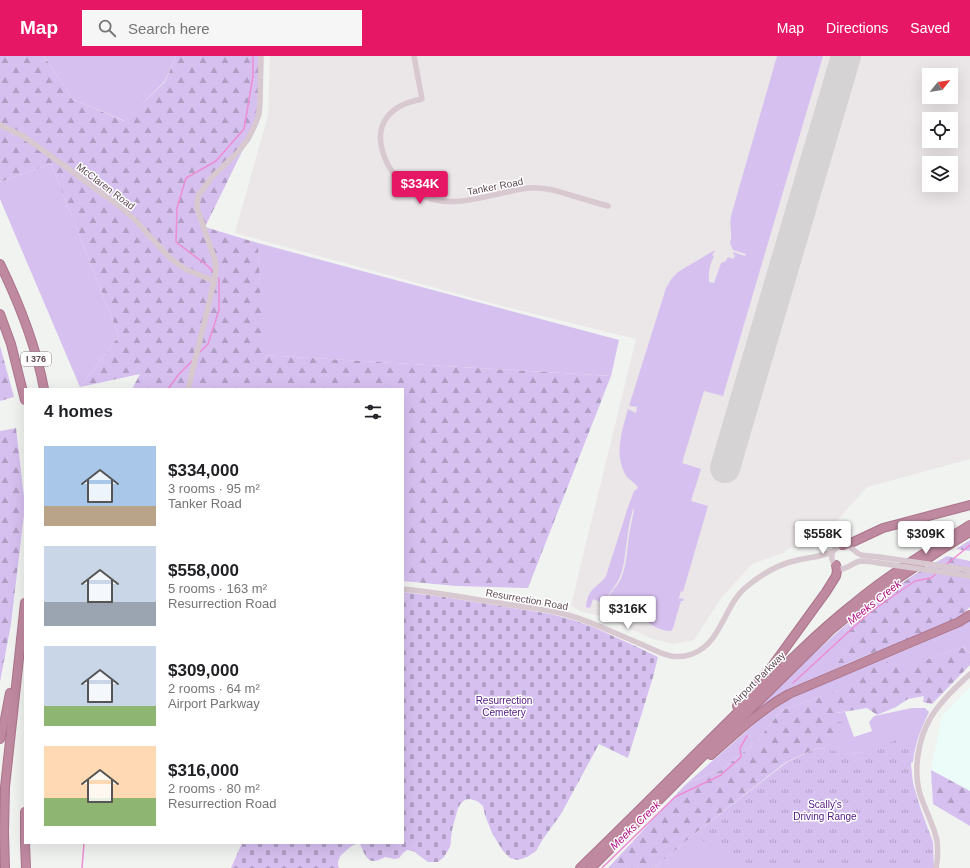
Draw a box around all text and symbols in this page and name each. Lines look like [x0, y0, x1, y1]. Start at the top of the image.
search box [82, 10, 362, 46]
text: Map [20, 17, 58, 38]
icon: search [96, 17, 118, 39]
text: Search here [128, 20, 210, 37]
text: Map [777, 20, 804, 36]
text: Directions [826, 20, 888, 36]
text: Saved [910, 20, 950, 36]
north arrow [922, 68, 958, 104]
map controls [922, 68, 958, 192]
button: locate [922, 112, 958, 148]
button: layers [922, 156, 958, 192]
street label: McClaren Road [75, 161, 137, 212]
pin: $334K [392, 171, 448, 205]
text: $334K [401, 176, 439, 191]
street label: Tanker Road [466, 176, 524, 197]
road number: I 376 [21, 352, 51, 366]
icon: filters [362, 401, 384, 423]
text: 4 homes [44, 402, 113, 421]
text: $334,000 [168, 461, 239, 480]
icon: home [76, 462, 124, 510]
text: 3 rooms · 95 m² [168, 481, 260, 496]
text: Tanker Road [168, 496, 242, 511]
pin: $558K [795, 521, 851, 555]
pin: $309K [898, 521, 954, 555]
text: $558K [804, 526, 842, 541]
text: $309K [907, 526, 945, 541]
text: $558,000 [168, 561, 239, 580]
icon: home [76, 562, 124, 610]
water label: Meeks Creek [845, 577, 904, 627]
text: 5 rooms · 163 m² [168, 581, 267, 596]
street label: Resurrection Road [485, 587, 569, 612]
text: Resurrection Road [168, 596, 276, 611]
pin: $316K [600, 596, 656, 630]
text: $316K [609, 601, 647, 616]
street label: Airport Parkway [730, 650, 787, 707]
text: $309,000 [168, 661, 239, 680]
icon: home [76, 662, 124, 710]
text: 2 rooms · 64 m² [168, 681, 260, 696]
park label: Resurrection Cemetery [476, 695, 532, 718]
text: Airport Parkway [168, 696, 260, 711]
text: $316,000 [168, 761, 239, 780]
icon: home [76, 762, 124, 810]
text: 2 rooms · 80 m² [168, 781, 260, 796]
text: Resurrection Road [168, 796, 276, 811]
water label: Meeks Creek [608, 798, 663, 852]
park label: Scally's Driving Range [793, 799, 857, 822]

